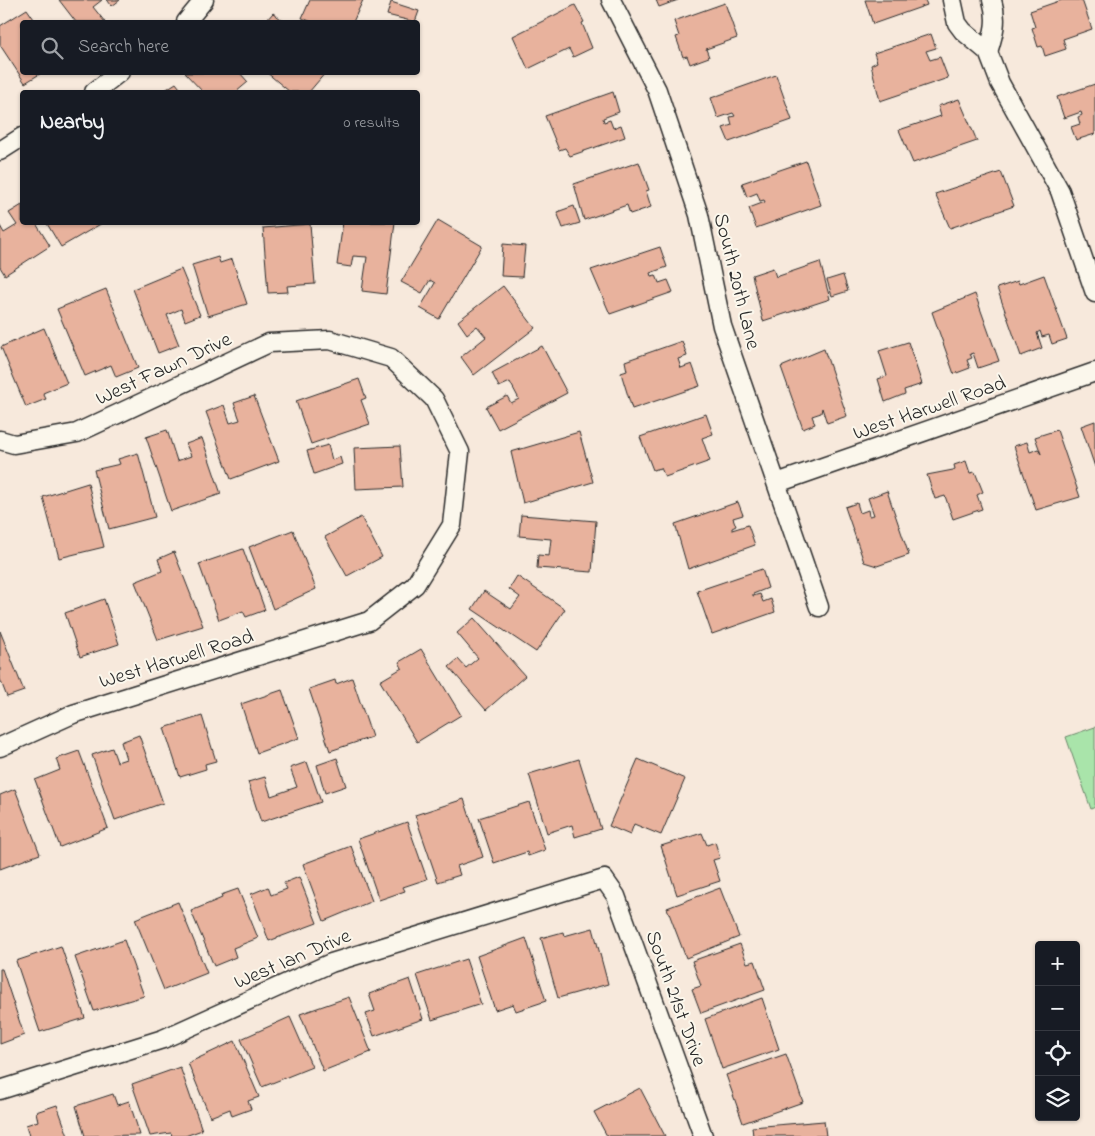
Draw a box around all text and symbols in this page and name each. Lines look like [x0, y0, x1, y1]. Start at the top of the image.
search box [20, 20, 420, 75]
icon: search [38, 34, 66, 62]
text: Search here [78, 34, 169, 61]
text: Nearby [40, 108, 104, 138]
text: 0 results [344, 111, 400, 135]
street label: South 20th Lane [705, 210, 768, 353]
street label: West Fawn Drive [91, 325, 237, 414]
street label: West Harwell Road [849, 369, 1010, 449]
street label: West Harwell Road [96, 622, 258, 698]
street label: West Ian Drive [230, 921, 356, 998]
street label: South 21st Drive [637, 927, 714, 1071]
map controls [1035, 941, 1080, 1121]
button: + [1035, 941, 1080, 986]
button: − [1035, 986, 1080, 1031]
button: locate [1035, 1031, 1080, 1076]
button: layers [1035, 1076, 1080, 1121]

